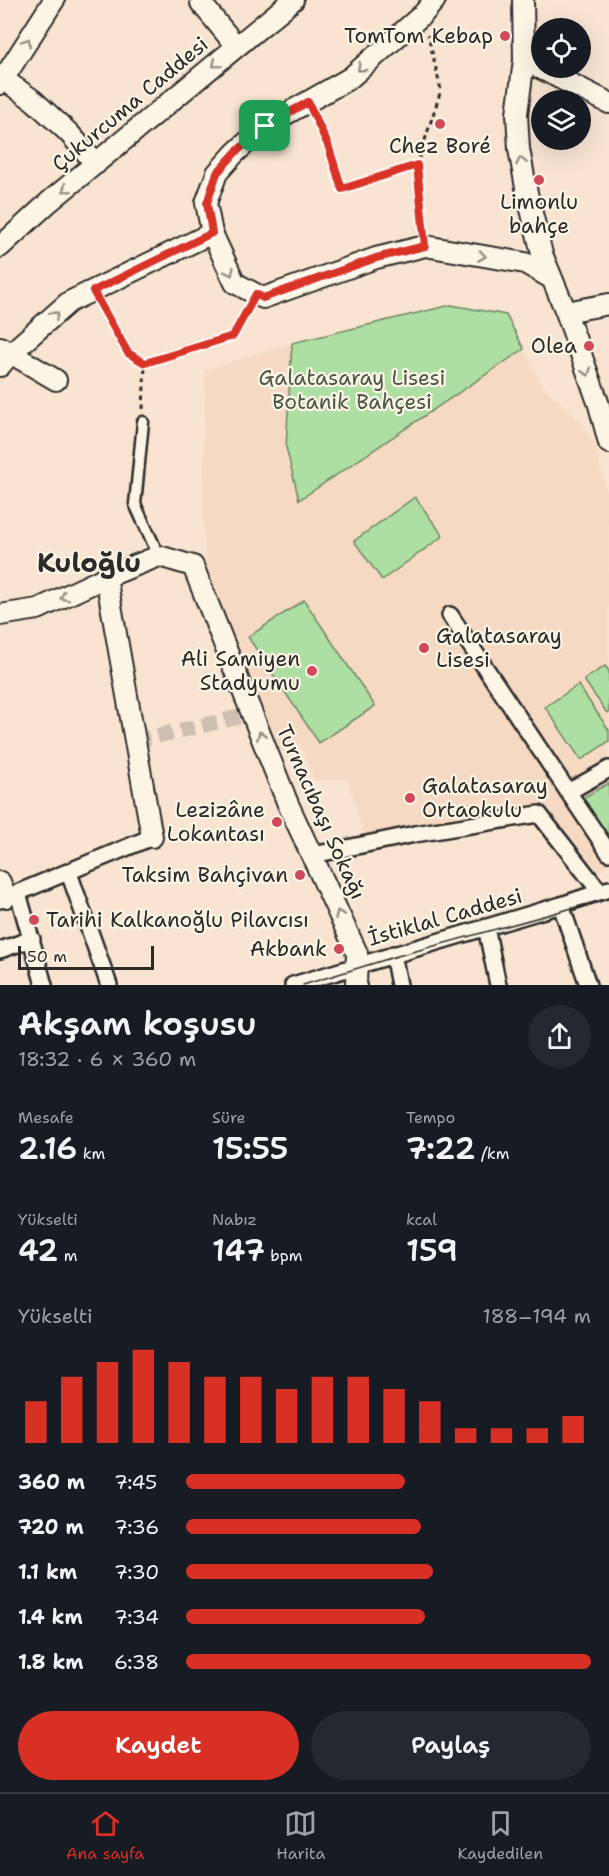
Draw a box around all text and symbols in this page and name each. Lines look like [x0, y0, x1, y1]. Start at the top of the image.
map controls [531, 18, 591, 150]
button: locate [531, 18, 591, 78]
place label: TomTom Kebap [344, 22, 493, 50]
marker: TomTom Kebap [498, 29, 512, 43]
street label: Çukurcuma Caddesi [46, 30, 214, 178]
one-way arrow [20, 38, 31, 49]
one-way arrow [212, 57, 223, 68]
one-way arrow [357, 61, 368, 72]
button: layers [531, 90, 591, 150]
pin [239, 100, 290, 151]
icon: arrive [248, 109, 281, 142]
marker: Chez Boré [433, 117, 447, 131]
place label: Chez Boré [389, 132, 491, 160]
one-way arrow [515, 156, 528, 166]
marker: Limonlu bahçe [532, 173, 546, 187]
one-way arrow [62, 181, 73, 192]
place label: Limonlu bahçe [500, 188, 578, 240]
one-way arrow [478, 249, 487, 261]
one-way arrow [223, 266, 235, 277]
one-way arrow [48, 311, 59, 322]
place label: Olea [531, 332, 577, 360]
marker: Olea [582, 339, 596, 353]
park label: Galatasaray Lisesi Botanik Bahçesi [259, 364, 445, 416]
one-way arrow [580, 366, 593, 377]
district label: Kuloğlu [37, 544, 141, 581]
one-way arrow [60, 589, 71, 601]
place label: Galatasaray Lisesi [436, 622, 562, 674]
marker: Galatasaray Lisesi [417, 641, 431, 655]
place label: Ali Samiyen Stadyumu [181, 645, 300, 697]
marker: Ali Samiyen Stadyumu [305, 664, 319, 678]
street label: Turnacıbaşı Sokağı [270, 720, 372, 904]
one-way arrow [256, 730, 268, 741]
place label: Galatasaray Ortaokulu [422, 772, 548, 824]
marker: Galatasaray Ortaokulu [403, 791, 417, 805]
place label: Lezizâne Lokantası [167, 796, 265, 848]
marker: Lezizâne Lokantası [270, 815, 284, 829]
place label: Taksim Bahçivan [121, 861, 288, 889]
marker: Taksim Bahçivan [293, 868, 307, 882]
street label: İstiklal Caddesi [365, 882, 525, 952]
place label: Tarihi Kalkanoğlu Pilavcısı [46, 906, 309, 934]
one-way arrow [335, 909, 347, 920]
marker: Tarihi Kalkanoğlu Pilavcısı [27, 913, 41, 927]
place label: Akbank [250, 935, 327, 963]
marker: Akbank [332, 942, 346, 956]
scale bar [18, 943, 154, 971]
text: 50 m [27, 946, 67, 967]
text: Akşam koşusu [18, 1001, 257, 1046]
button: share [528, 1005, 591, 1068]
text: 18:32 · 6 × 360 m [18, 1046, 196, 1072]
text: Mesafe [18, 1107, 74, 1128]
text: Süre [212, 1107, 246, 1128]
text: Tempo [406, 1107, 455, 1128]
text: 2.16 [18, 1128, 77, 1169]
text: 15:55 [212, 1128, 288, 1169]
text: 7:22 [406, 1128, 475, 1169]
text: km [77, 1143, 105, 1164]
text: /km [475, 1143, 510, 1164]
text: Yükselti [18, 1209, 78, 1230]
text: Nabız [212, 1209, 257, 1230]
text: kcal [406, 1209, 437, 1230]
text: 42 [18, 1230, 58, 1271]
text: 147 [212, 1230, 265, 1271]
text: 159 [406, 1230, 458, 1271]
text: m [58, 1245, 77, 1266]
text: bpm [265, 1245, 303, 1266]
text: Yükselti [18, 1303, 93, 1329]
text: 188–194 m [483, 1303, 591, 1329]
text: 360 m [18, 1469, 85, 1495]
text: 7:45 [114, 1469, 157, 1495]
text: 720 m [18, 1514, 84, 1540]
text: 7:36 [114, 1514, 159, 1540]
text: 1.1 km [18, 1559, 77, 1585]
text: 7:30 [114, 1559, 159, 1585]
text: 1.4 km [18, 1604, 83, 1630]
text: 7:34 [114, 1604, 159, 1630]
text: 1.8 km [18, 1649, 84, 1675]
text: 6:38 [114, 1649, 159, 1675]
button: Kaydet [18, 1711, 299, 1780]
button: Paylaş [311, 1711, 591, 1780]
tab: Ana sayfa [66, 1807, 144, 1864]
tab: Harita [276, 1807, 325, 1864]
tab: Kaydedilen [457, 1807, 543, 1864]

